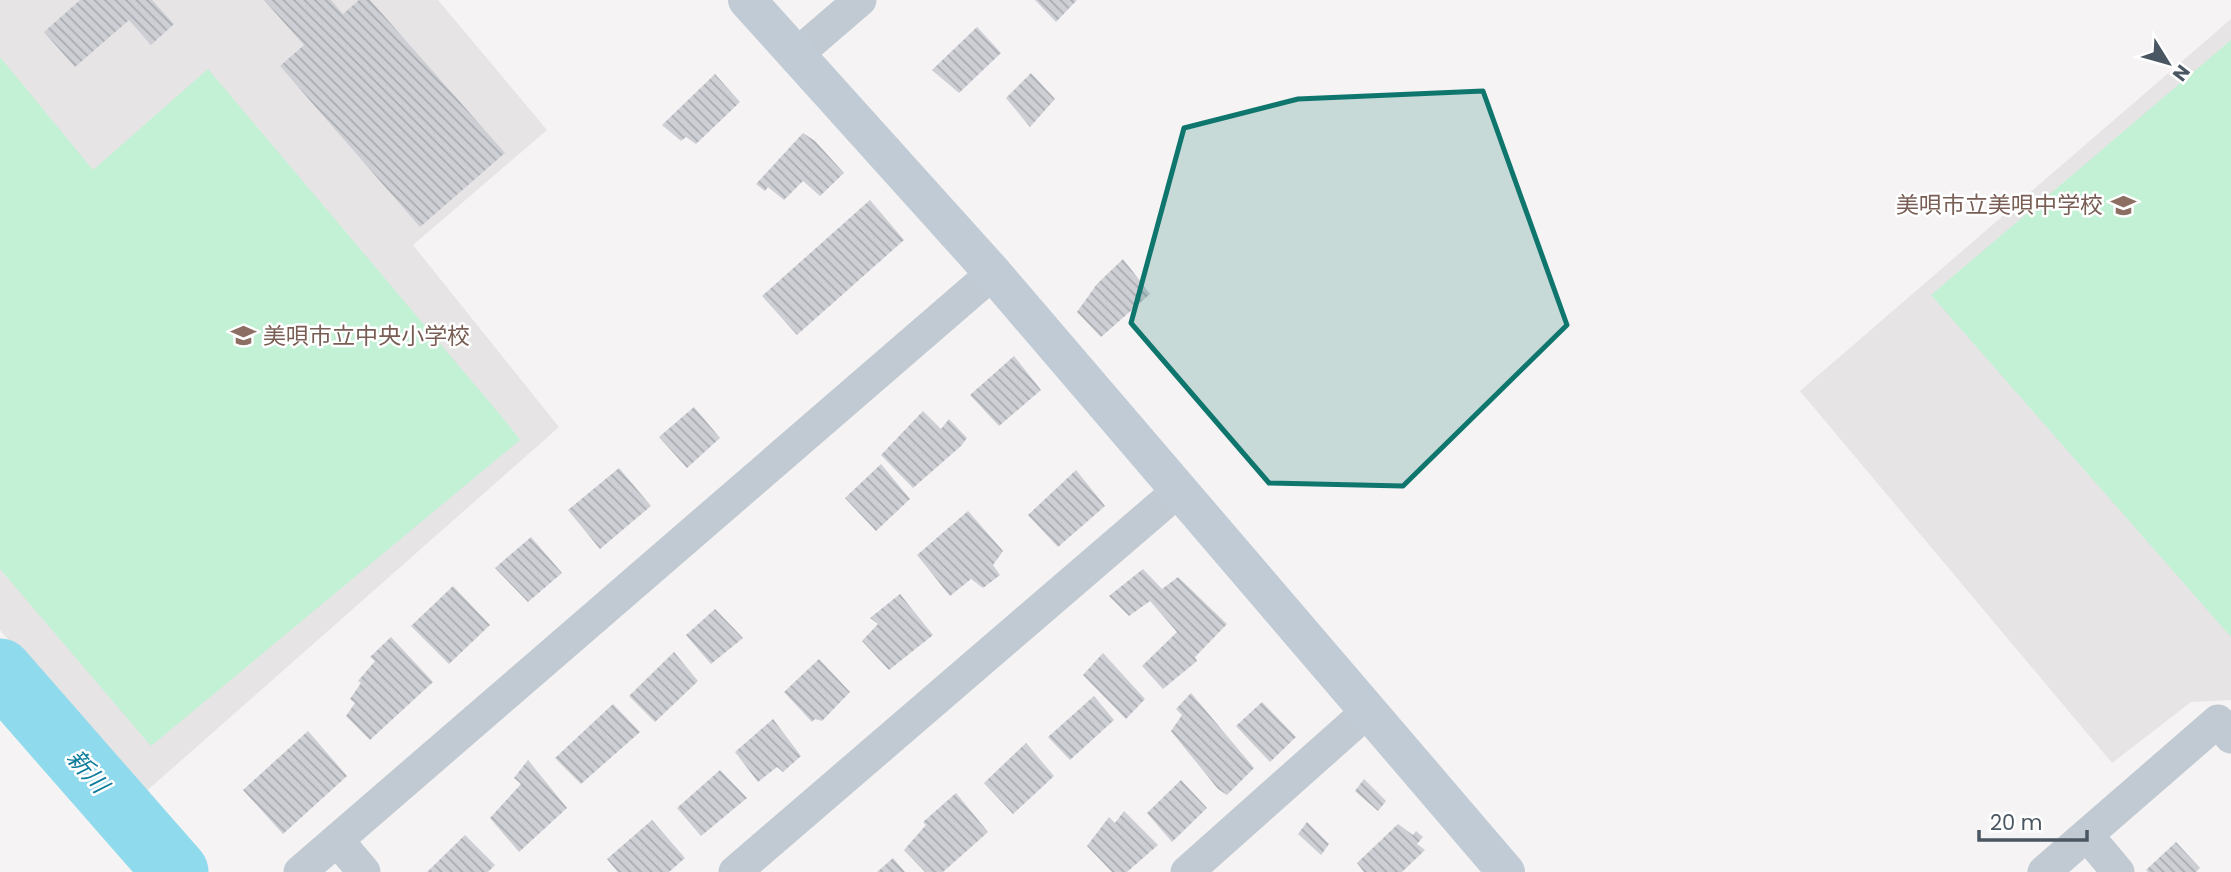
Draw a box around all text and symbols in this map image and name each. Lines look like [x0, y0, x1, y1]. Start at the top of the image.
north arrow [2133, 28, 2203, 98]
text: N [2166, 59, 2196, 87]
place label: 美唄市立美唄中学校 [1896, 189, 2103, 221]
school or university icon: 美唄市立美唄中学校 [2109, 191, 2137, 219]
place label: 美唄市立中央小学校 [263, 320, 470, 352]
school or university icon: 美唄市立中央小学校 [229, 322, 257, 350]
water label: 新川 [60, 742, 118, 802]
scale bar [1979, 798, 2088, 842]
text: 20 m [1990, 808, 2043, 837]

